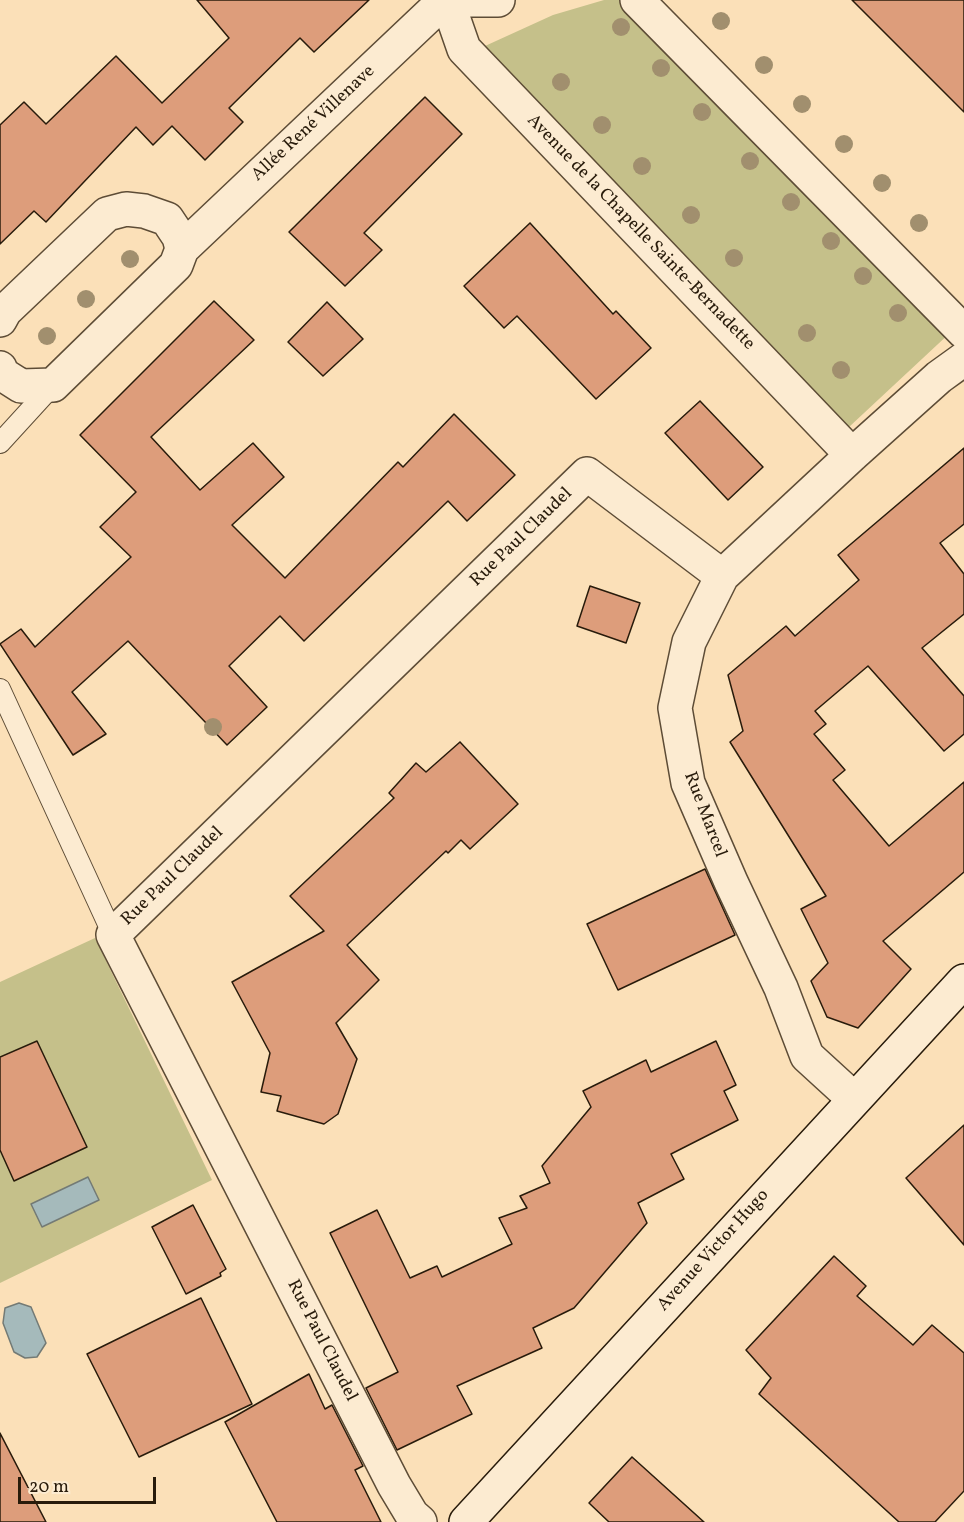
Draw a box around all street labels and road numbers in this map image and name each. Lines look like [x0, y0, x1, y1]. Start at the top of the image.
street label: Allée René Villenave [248, 61, 380, 187]
street label: Avenue de la Chapelle Sainte-Bernadette [521, 111, 759, 355]
street label: Rue Paul Claudel [466, 484, 578, 592]
street label: Rue Marcel [678, 769, 730, 861]
street label: Rue Paul Claudel [117, 823, 229, 931]
street label: Avenue Victor Hugo [654, 1186, 774, 1316]
street label: Rue Paul Claudel [281, 1277, 361, 1405]

